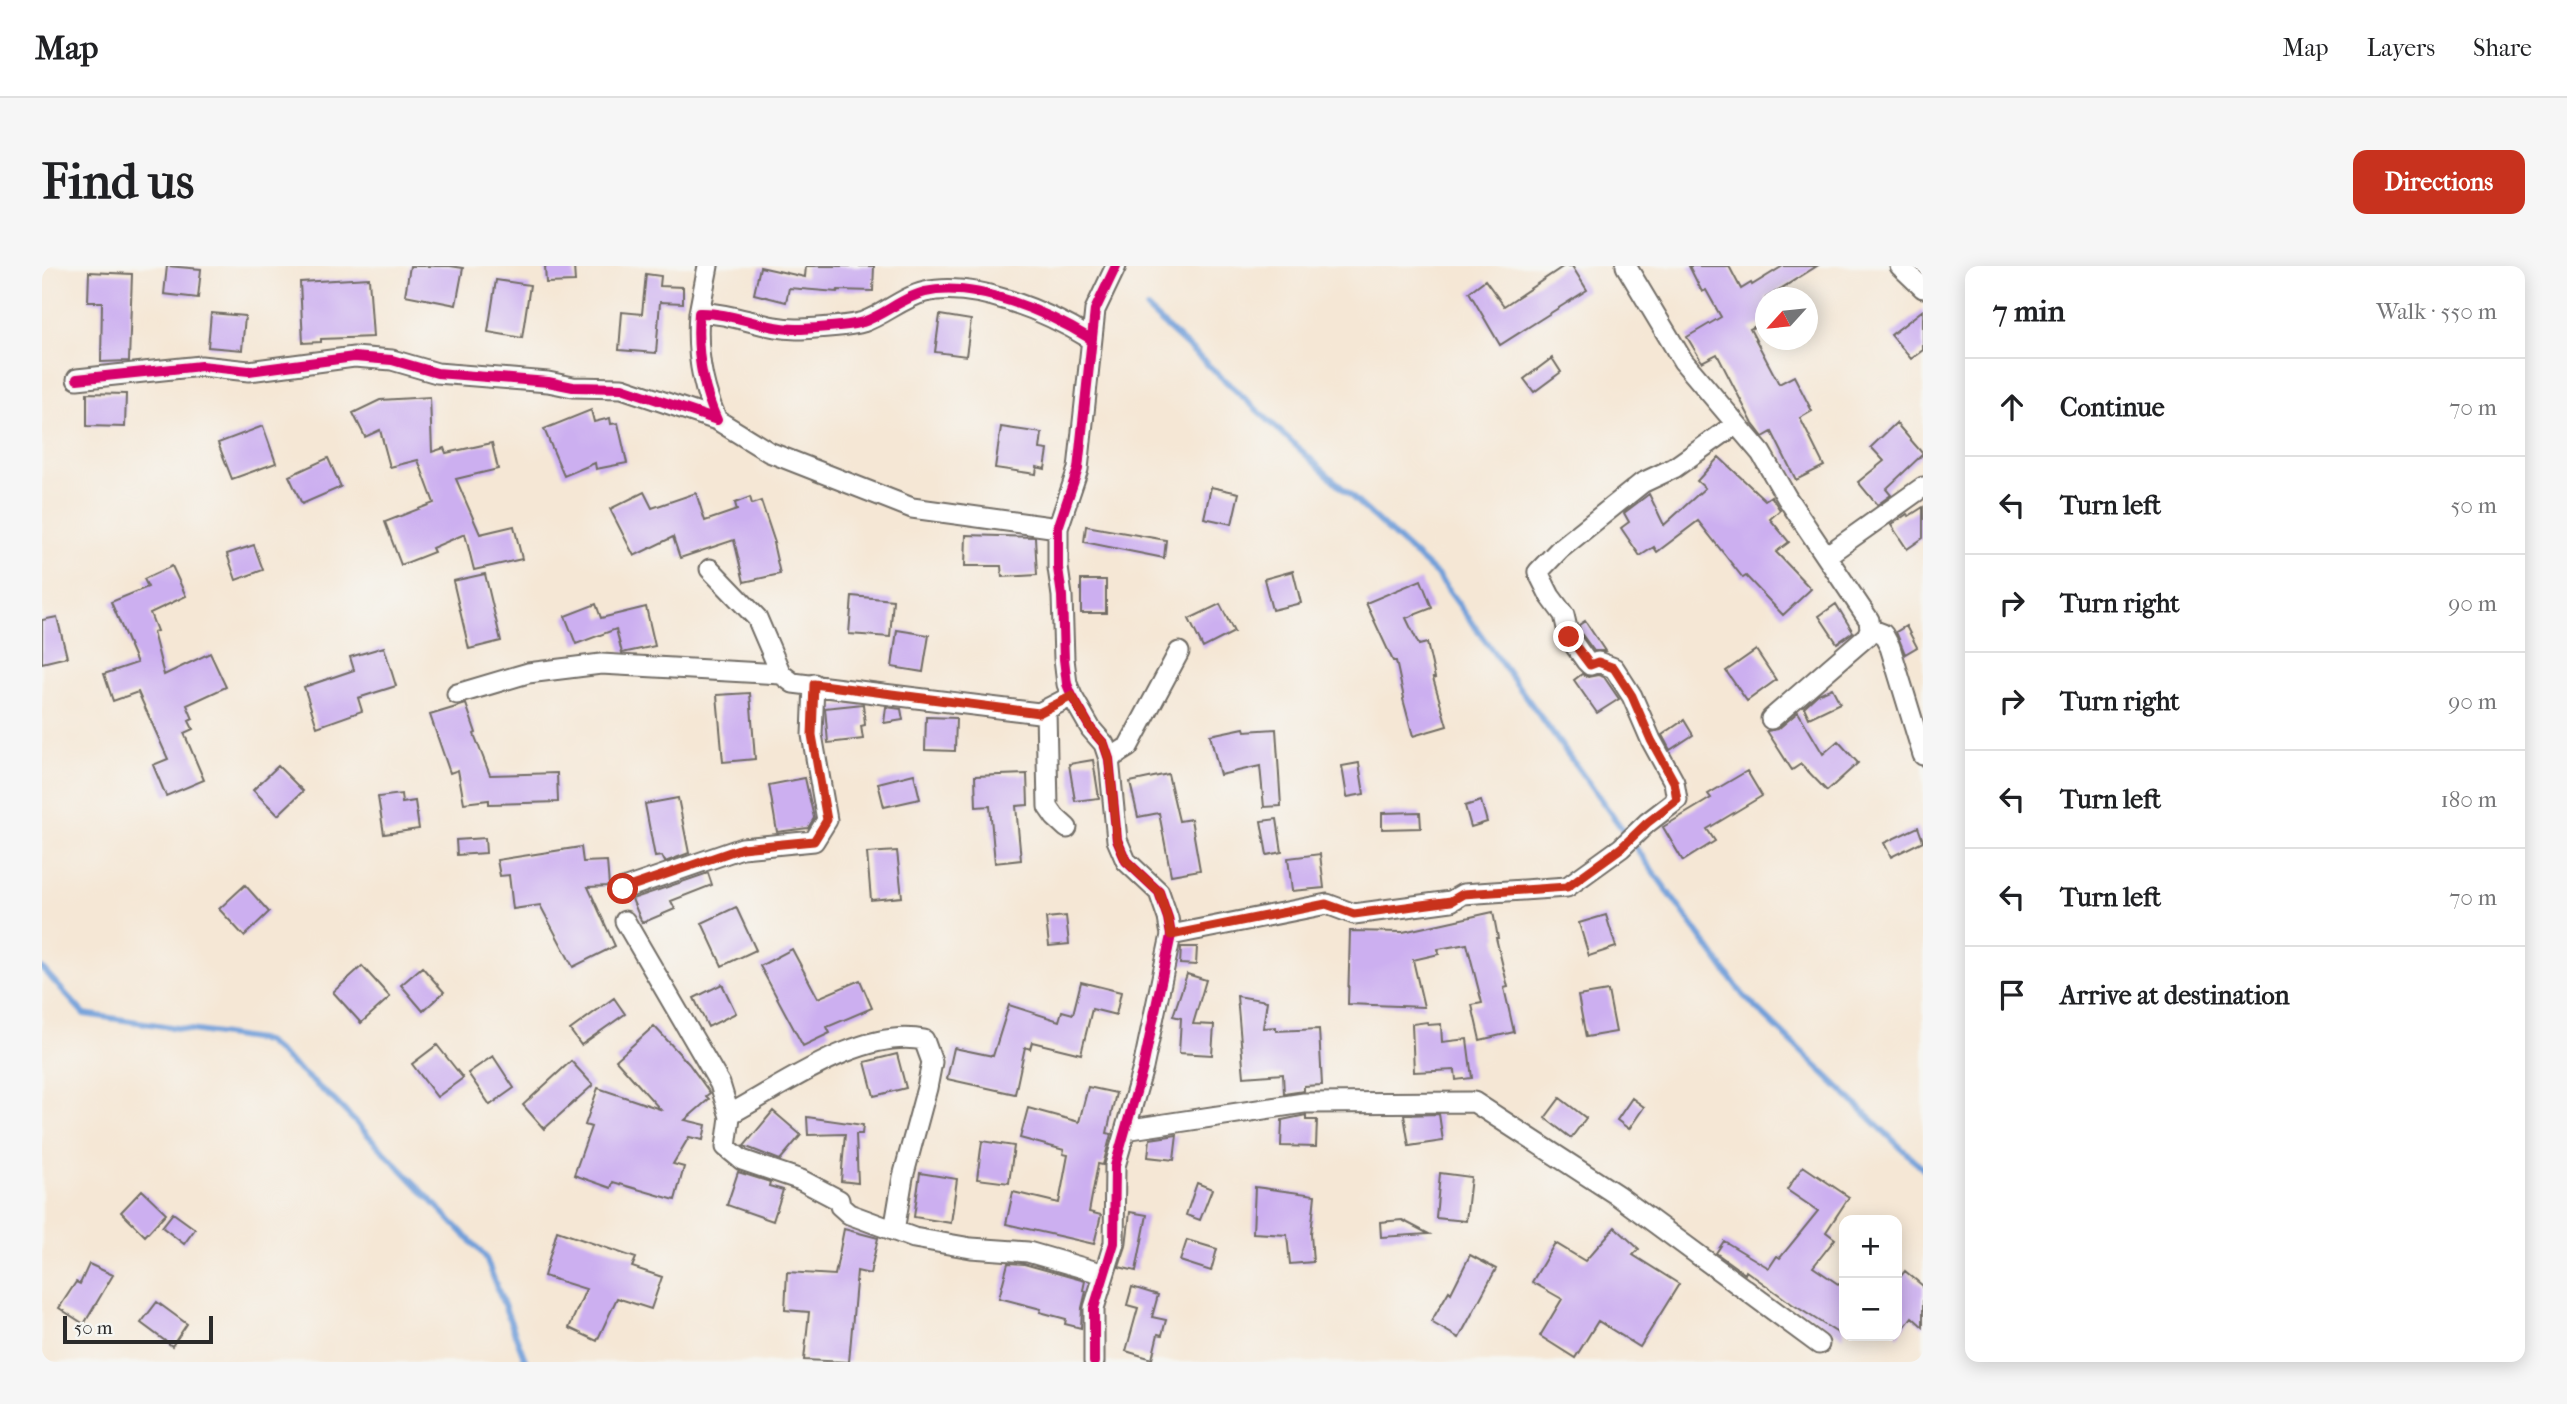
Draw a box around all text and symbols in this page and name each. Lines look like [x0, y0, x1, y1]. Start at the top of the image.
text: Map [35, 29, 98, 68]
text: Map [2283, 34, 2329, 62]
text: Layers [2367, 34, 2435, 62]
text: Share [2473, 34, 2532, 62]
button: Directions [2353, 150, 2525, 214]
text: Find us [42, 153, 194, 211]
north arrow [1755, 287, 1818, 350]
text: 7 min [1993, 294, 2065, 329]
text: Walk · 550 m [2376, 298, 2497, 325]
icon: ahead [1993, 388, 2031, 426]
text: Continue [2060, 392, 2165, 423]
text: 70 m [2449, 394, 2497, 421]
icon: left [1993, 486, 2031, 524]
text: Turn left [2060, 490, 2161, 521]
text: 50 m [2450, 492, 2497, 519]
icon: right [1993, 584, 2031, 622]
text: Turn right [2060, 588, 2180, 619]
text: 90 m [2448, 590, 2497, 617]
route end [1553, 621, 1584, 652]
icon: right [1993, 682, 2031, 720]
text: Turn right [2060, 686, 2180, 717]
text: 90 m [2448, 688, 2497, 715]
icon: left [1993, 780, 2031, 818]
text: Turn left [2060, 784, 2161, 815]
text: 180 m [2440, 786, 2497, 813]
route start [607, 873, 638, 904]
icon: left [1993, 878, 2031, 916]
text: Turn left [2060, 882, 2161, 913]
text: 70 m [2449, 884, 2497, 911]
icon: arrive [1993, 976, 2031, 1014]
text: Arrive at destination [2060, 980, 2290, 1011]
map controls [1839, 1215, 1902, 1341]
button: + [1839, 1215, 1902, 1278]
button: − [1839, 1278, 1902, 1341]
scale bar [63, 1313, 214, 1345]
text: 50 m [74, 1317, 113, 1339]

